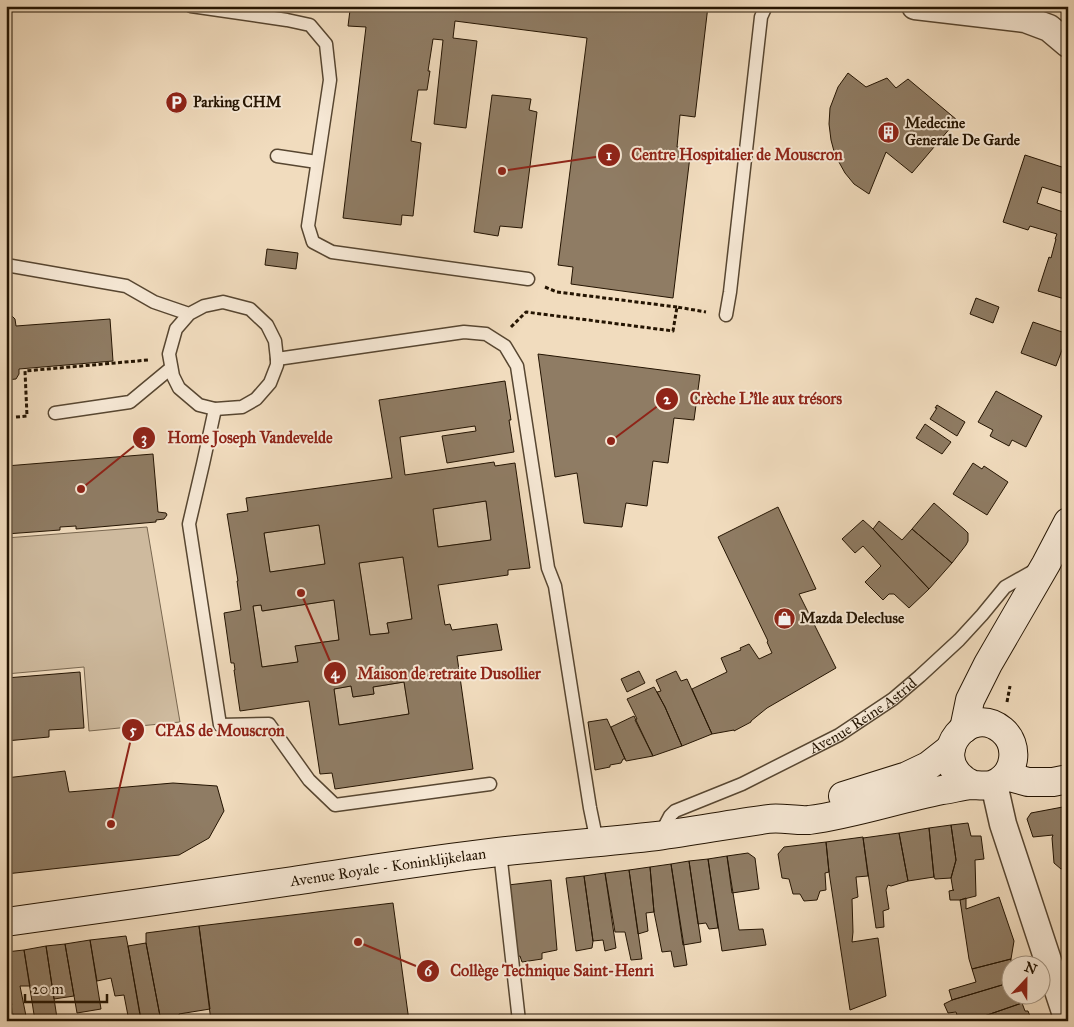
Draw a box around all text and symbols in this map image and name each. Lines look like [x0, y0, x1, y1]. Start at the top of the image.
parking icon: Parking CHM [165, 90, 189, 114]
place label: Parking CHM [193, 93, 282, 112]
place label: Medecine Generale De Garde [905, 114, 1021, 149]
building icon: Medecine Generale De Garde [877, 120, 901, 144]
callout: Centre Hospitalier de Mouscron [596, 139, 853, 170]
text: Centre Hospitalier de Mouscron [631, 145, 843, 165]
text: 1 [606, 146, 612, 164]
callout: Crèche L'île aux trésors [655, 383, 852, 414]
text: Crèche L'île aux trésors [690, 389, 842, 408]
text: 2 [663, 390, 671, 408]
callout: Home Joseph Vandevelde [132, 422, 342, 453]
text: Home Joseph Vandevelde [167, 428, 333, 448]
text: 3 [141, 429, 147, 448]
shop icon: Mazda Delecluse [772, 606, 796, 630]
place label: Mazda Delecluse [800, 609, 905, 627]
callout: Maison de retraite Dusollier [322, 658, 551, 689]
text: 4 [331, 664, 340, 683]
text: Maison de retraite Dusollier [357, 664, 542, 683]
street label: Avenue Reine Astrid [806, 674, 921, 758]
callout: CPAS de Mouscron [120, 715, 295, 746]
text: 5 [130, 721, 137, 739]
text: CPAS de Mouscron [155, 721, 285, 740]
street label: Avenue Royale - Koninklijkelaan [288, 844, 487, 890]
north arrow [1002, 954, 1052, 1004]
callout: Collège Technique Saint-Henri [415, 955, 664, 986]
text: N [1022, 958, 1039, 979]
text: Collège Technique Saint-Henri [450, 961, 654, 981]
text: 6 [424, 962, 433, 980]
scale bar [25, 972, 108, 1004]
text: 20 m [32, 980, 64, 998]

